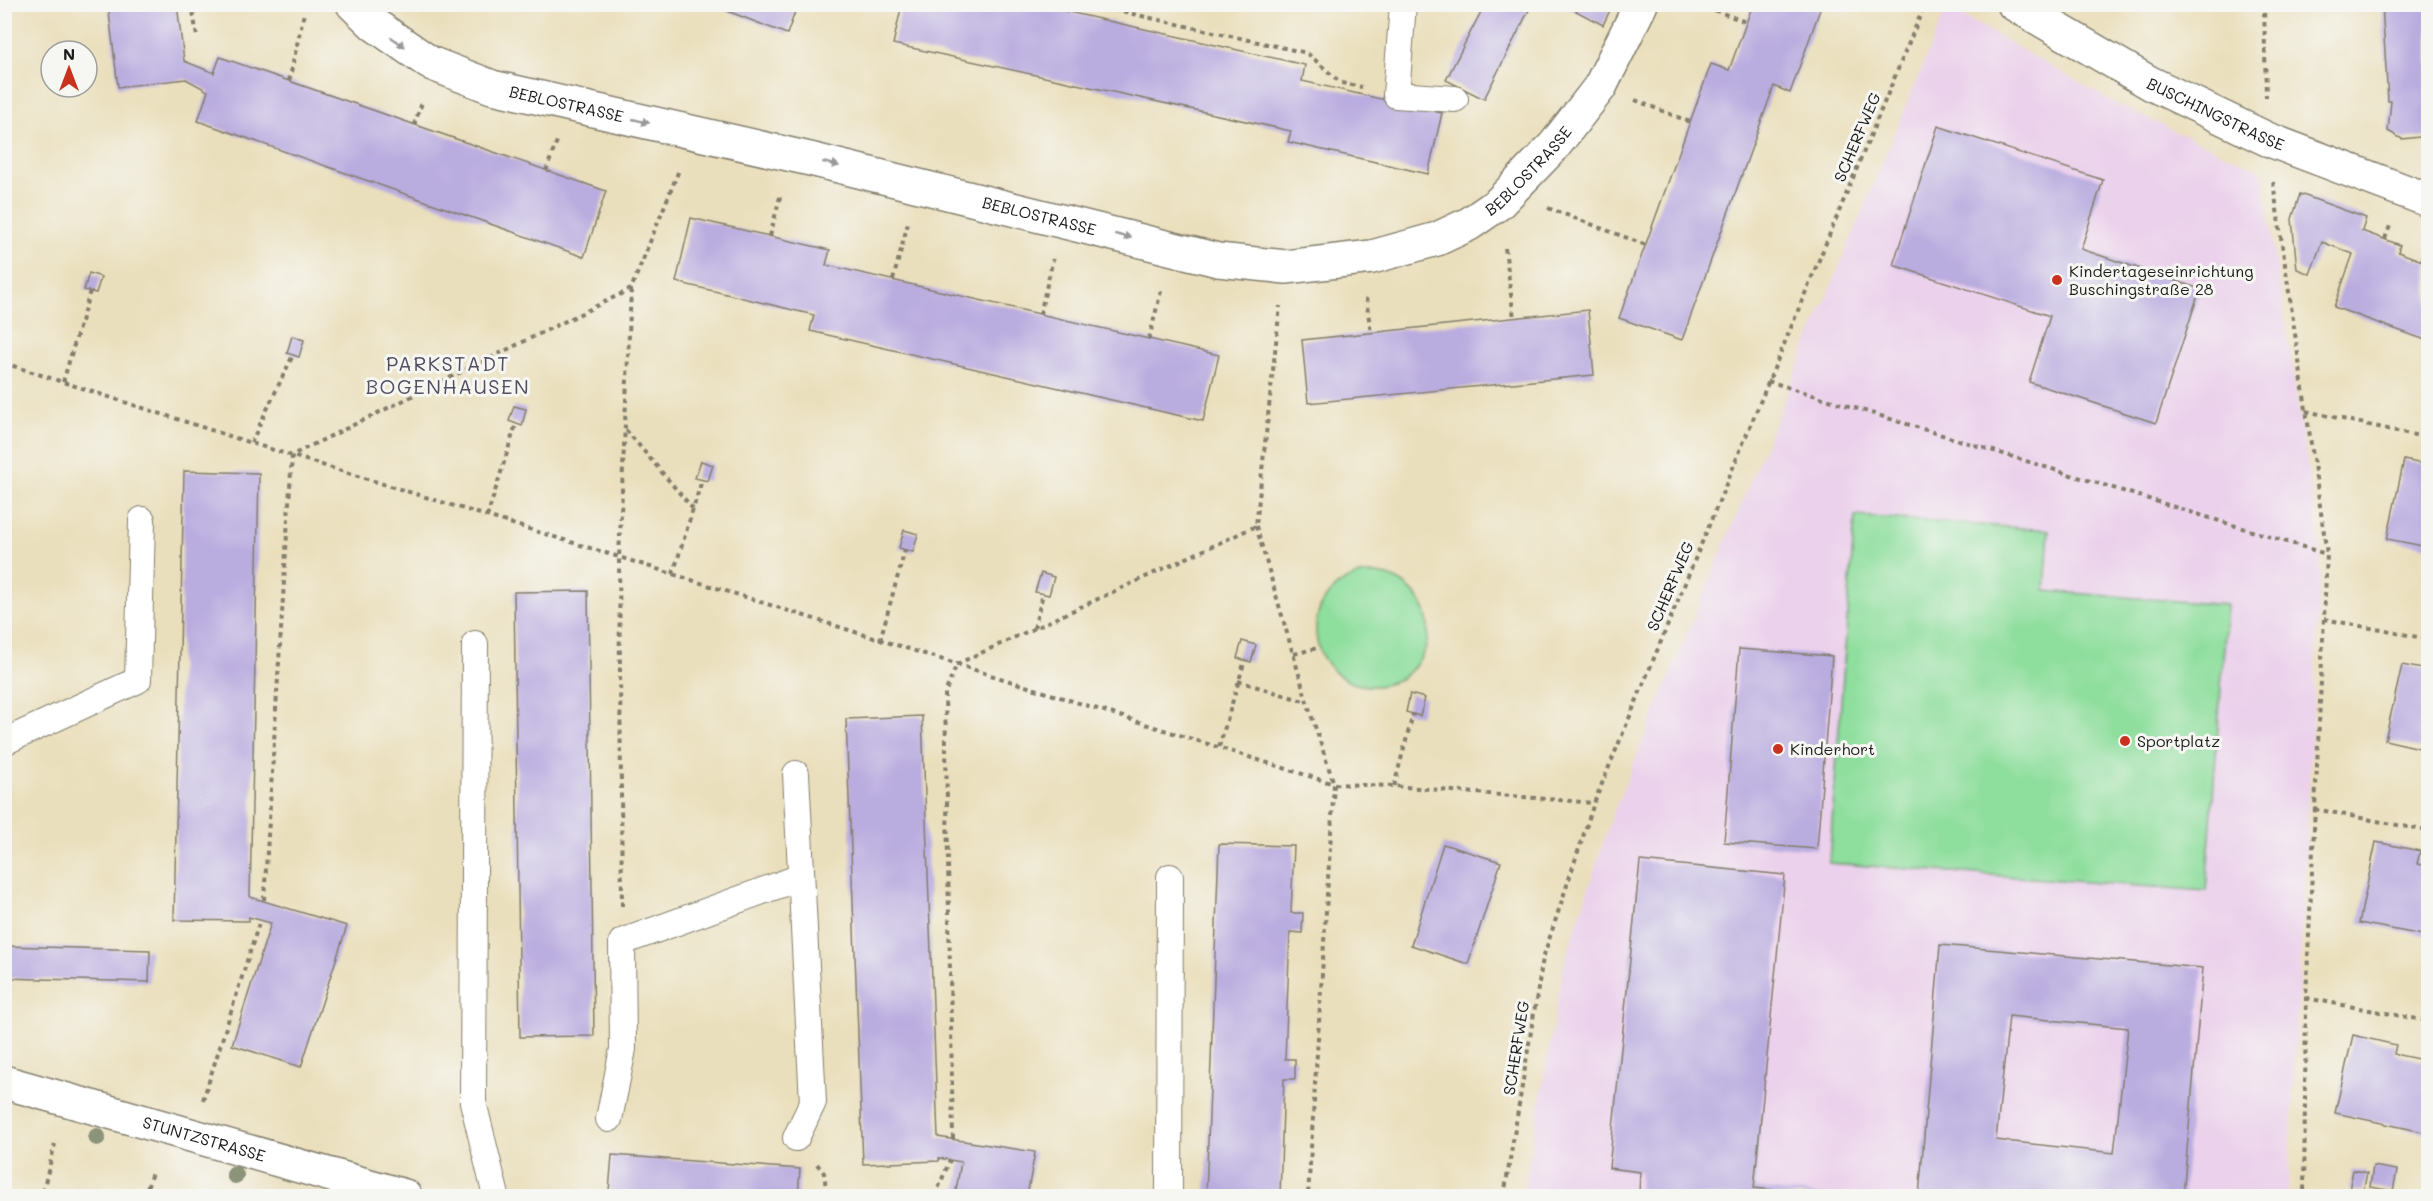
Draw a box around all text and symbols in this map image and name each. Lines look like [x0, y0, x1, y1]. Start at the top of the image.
one-way arrow [391, 35, 406, 47]
north arrow [39, 39, 99, 99]
text: N [63, 43, 75, 64]
street label: BUSCHINGSTRASSE [2144, 72, 2288, 155]
street label: BEBLOSTRASSE [507, 80, 626, 126]
street label: SCHERFWEG [1828, 89, 1885, 185]
one-way arrow [632, 116, 651, 126]
street label: BEBLOSTRASSE [1481, 121, 1576, 220]
one-way arrow [822, 160, 841, 170]
street label: BEBLOSTRASSE [980, 191, 1099, 239]
one-way arrow [1114, 232, 1132, 241]
place label: Kindertageseinrichtung Buschingstraße 28 [2069, 260, 2253, 299]
marker: Kindertageseinrichtung Buschingstraße 28 [2050, 273, 2064, 287]
district label: PARKSTADT BOGENHAUSEN [366, 350, 530, 399]
street label: SCHERFWEG [1641, 538, 1698, 634]
place label: Sportplatz [2137, 730, 2220, 751]
marker: Sportplatz [2118, 734, 2132, 748]
place label: Kinderhort [1790, 738, 1875, 759]
marker: Kinderhort [1771, 742, 1785, 756]
street label: SCHERFWEG [1498, 999, 1533, 1097]
street label: STUNTZSTRASSE [140, 1111, 268, 1166]

